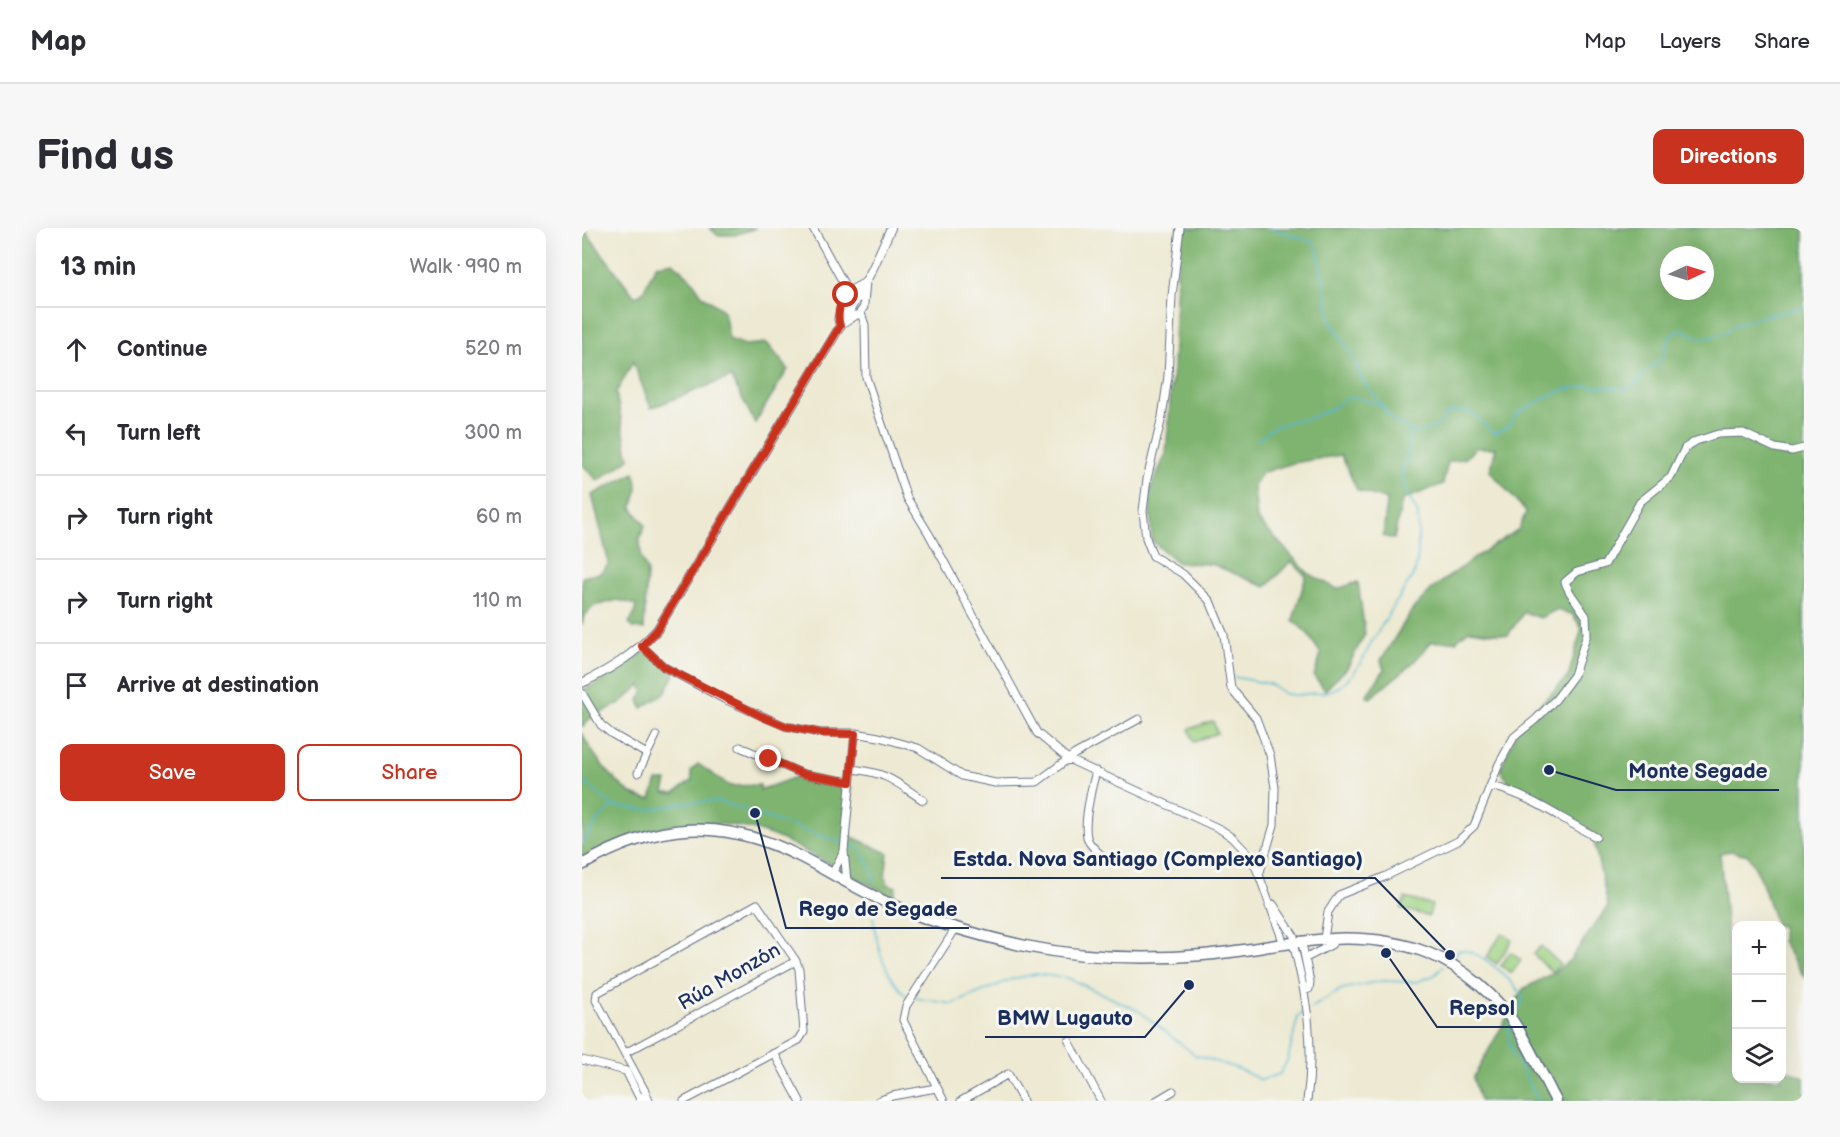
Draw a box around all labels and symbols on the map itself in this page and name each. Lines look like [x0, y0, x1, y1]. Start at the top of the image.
north arrow [1660, 246, 1714, 300]
route start [832, 281, 858, 307]
route end [755, 745, 781, 771]
callout: Monte Segade [1616, 751, 1779, 790]
text: Monte Segade [1628, 759, 1768, 784]
callout: Estda. Nova Santiago (Complexo Santiago) [941, 839, 1375, 878]
text: Estda. Nova Santiago (Complexo Santiago) [953, 847, 1363, 872]
callout: Rego de Segade [786, 889, 969, 928]
text: Rego de Segade [798, 897, 958, 922]
street label: Rúa Monzón [674, 938, 785, 1016]
callout: Repsol [1437, 988, 1527, 1027]
text: Repsol [1449, 996, 1515, 1021]
callout: BMW Lugauto [985, 998, 1145, 1037]
text: BMW Lugauto [997, 1006, 1133, 1031]

